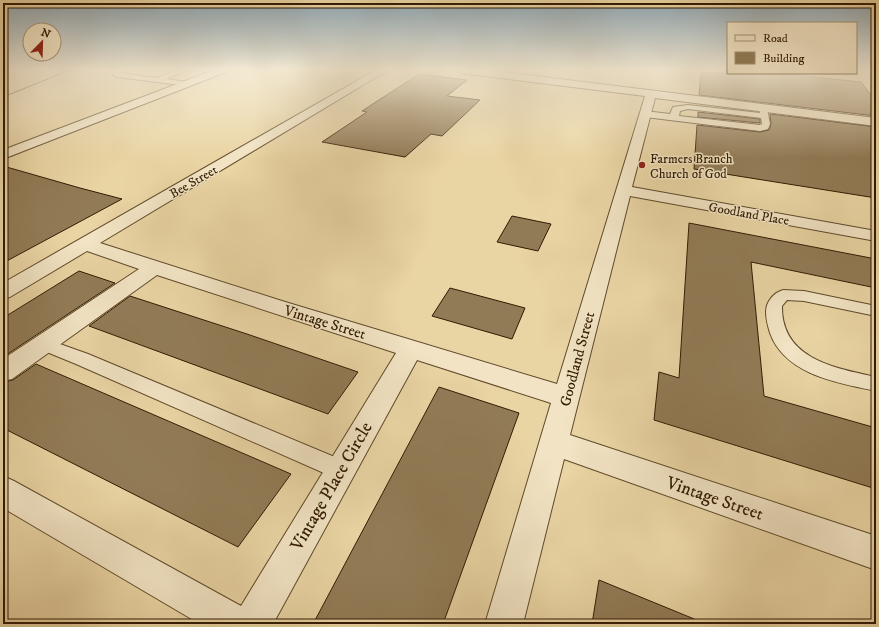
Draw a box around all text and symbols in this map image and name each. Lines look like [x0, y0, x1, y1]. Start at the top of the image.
north arrow [22, 22, 62, 62]
legend [727, 22, 857, 74]
text: N [39, 26, 52, 42]
text: Road [763, 31, 788, 46]
text: Building [763, 51, 804, 66]
place label: Farmers Branch Church of God [650, 151, 733, 182]
marker: Farmers Branch Church of God [637, 160, 647, 170]
street label: Bee Street [167, 162, 220, 202]
street label: Goodland Place [707, 199, 790, 229]
street label: Vintage Street [281, 301, 368, 344]
street label: Goodland Street [556, 309, 599, 409]
street label: Vintage Place Circle [286, 418, 378, 556]
street label: Vintage Street [662, 472, 766, 526]

